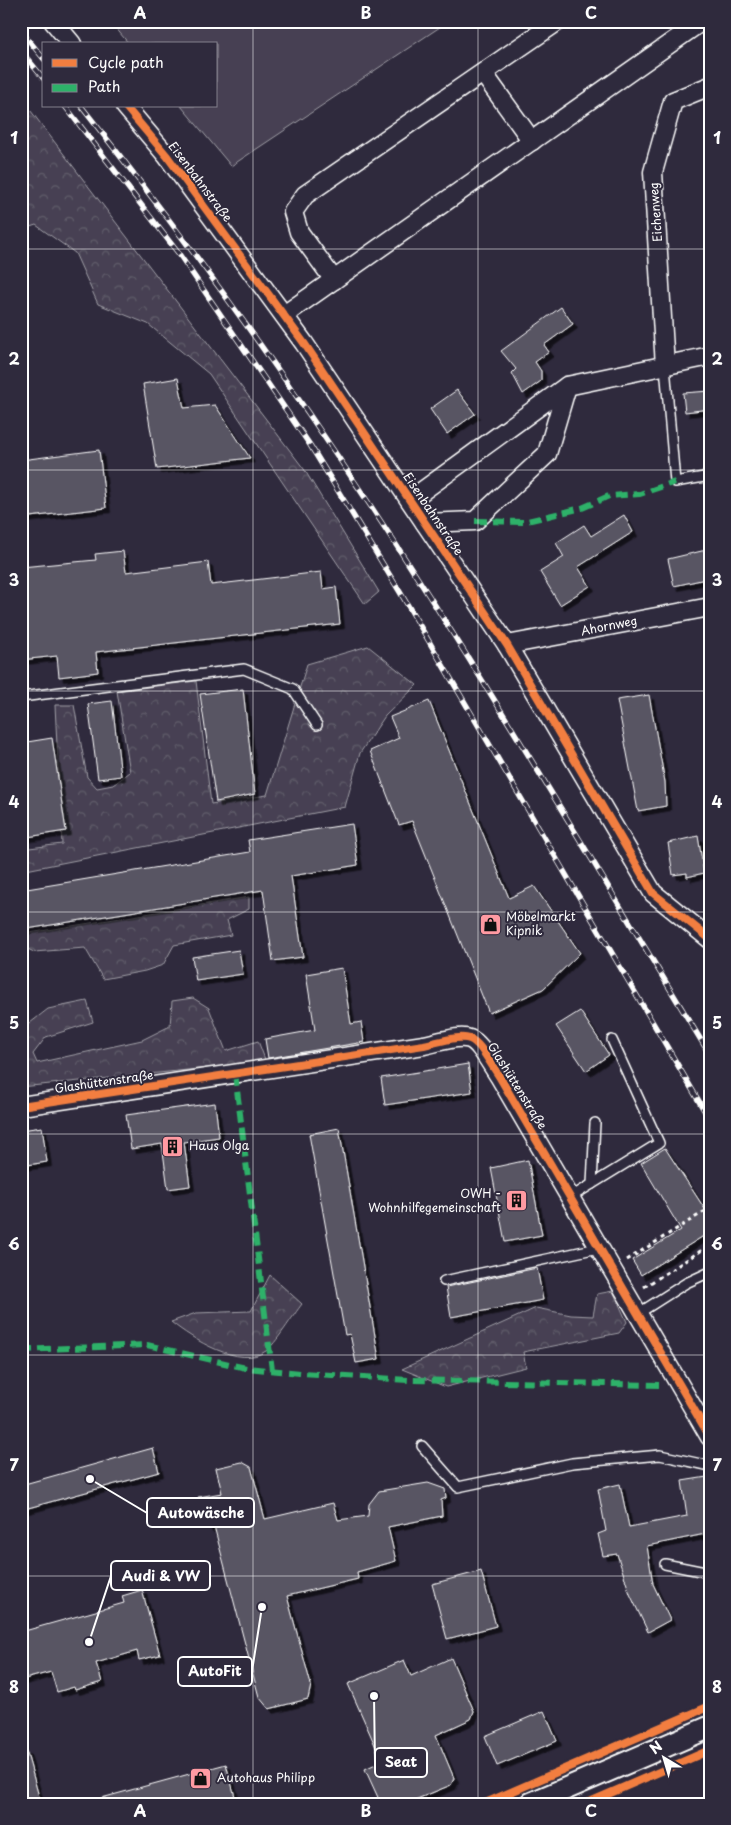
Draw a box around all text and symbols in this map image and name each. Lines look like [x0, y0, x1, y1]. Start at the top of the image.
text: A [134, 0, 147, 24]
text: B [361, 0, 372, 24]
text: C [585, 0, 597, 24]
legend [42, 42, 218, 108]
text: Cycle path [88, 50, 164, 73]
text: Path [88, 74, 120, 97]
text: 1 [10, 125, 18, 149]
text: 1 [713, 125, 721, 149]
street label: Eisenbahnstraße [165, 137, 237, 225]
street label: Eichenweg [644, 182, 666, 242]
text: 2 [8, 346, 20, 370]
text: 2 [711, 346, 723, 370]
street label: Eisenbahnstraße [399, 468, 468, 558]
text: 3 [9, 567, 19, 591]
text: 3 [712, 567, 722, 591]
street label: Ahornweg [579, 611, 639, 639]
text: 4 [9, 789, 20, 813]
text: 4 [712, 789, 723, 813]
place label: Möbelmarkt Kipnik [506, 907, 576, 939]
shop icon: Möbelmarkt Kipnik [478, 912, 502, 936]
text: 5 [9, 1010, 19, 1034]
text: 5 [712, 1010, 722, 1034]
street label: Glashüttenstraße [484, 1038, 552, 1133]
street label: Glashüttenstraße [53, 1065, 154, 1097]
building icon: Haus Olga [161, 1134, 185, 1158]
place label: Haus Olga [189, 1136, 250, 1154]
place label: OWH - Wohnhilfegemeinschaft [368, 1184, 501, 1216]
building icon: OWH - Wohnhilfegemeinschaft [505, 1189, 529, 1213]
text: 6 [8, 1231, 20, 1255]
text: 6 [711, 1231, 723, 1255]
text: 7 [9, 1452, 19, 1476]
text: 7 [712, 1452, 722, 1476]
callout: Autowäsche [147, 1498, 254, 1527]
text: Autowäsche [158, 1502, 245, 1523]
callout: Audi & VW [111, 1561, 210, 1590]
text: Audi & VW [122, 1565, 201, 1586]
callout: AutoFit [178, 1657, 252, 1686]
text: AutoFit [188, 1660, 242, 1681]
text: 8 [9, 1674, 19, 1698]
text: 8 [712, 1674, 722, 1698]
north arrow [638, 1732, 688, 1782]
text: N [645, 1736, 667, 1759]
callout: Seat [375, 1748, 427, 1777]
text: Seat [385, 1751, 418, 1772]
shop icon: Autohaus Philipp [189, 1766, 213, 1790]
place label: Autohaus Philipp [217, 1768, 315, 1786]
text: A [134, 1798, 147, 1822]
text: B [361, 1798, 372, 1822]
text: C [585, 1798, 597, 1822]

